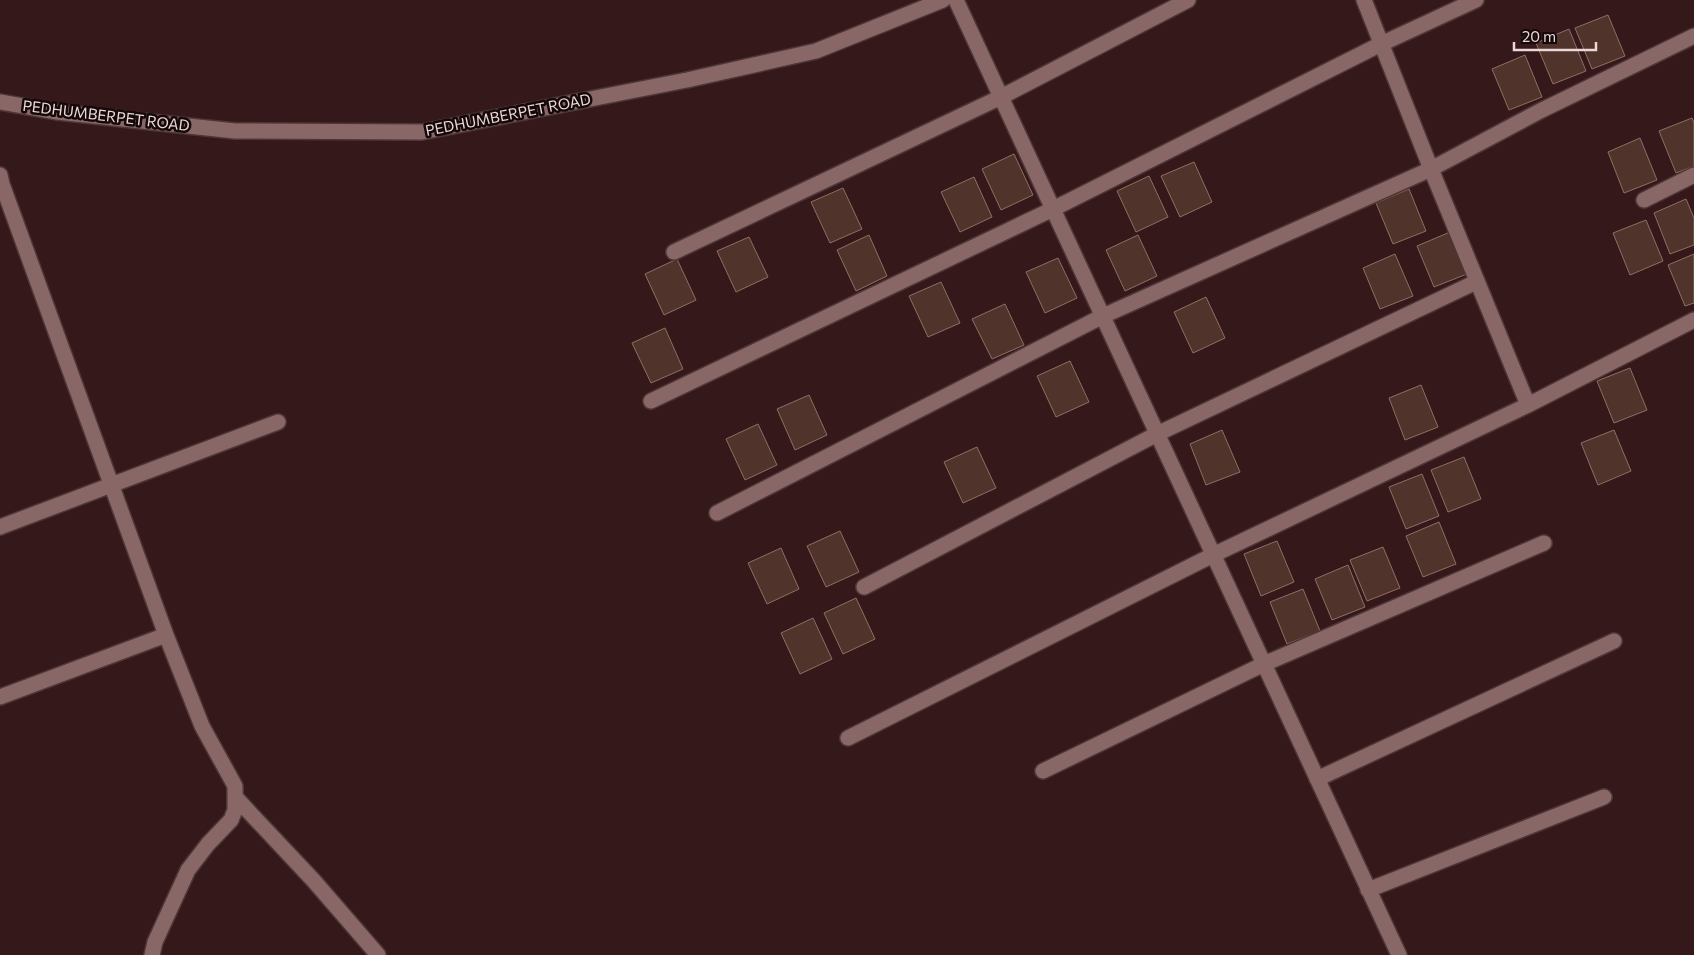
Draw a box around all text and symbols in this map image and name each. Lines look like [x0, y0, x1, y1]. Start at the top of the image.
scale bar [1514, 20, 1596, 52]
text: 20 m [1522, 27, 1556, 45]
street label: PEDHUMBERPET ROAD [424, 89, 592, 139]
street label: PEDHUMBERPET ROAD [22, 96, 191, 134]

